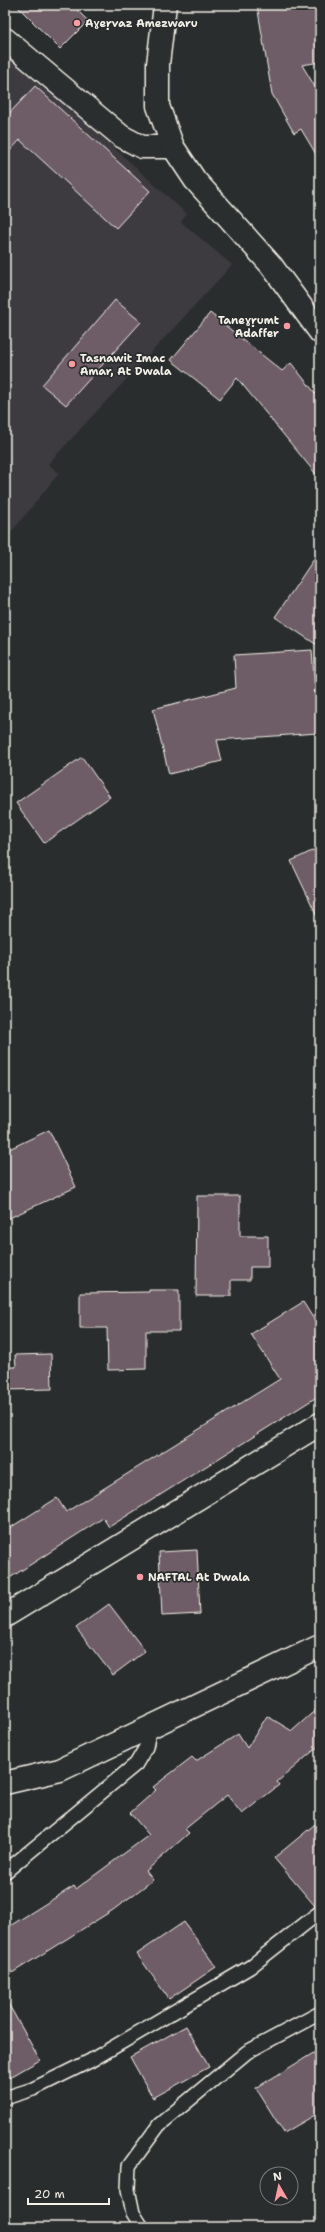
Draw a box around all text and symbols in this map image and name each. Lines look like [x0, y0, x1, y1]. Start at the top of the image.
place label: Aɣeṛvaz Amezwaru [85, 16, 198, 31]
marker: Aɣeṛvaz Amezwaru [72, 18, 82, 28]
place label: Taneɣṛumt Adaffer [218, 313, 280, 341]
marker: Taneɣṛumt Adaffer [282, 321, 292, 331]
place label: Tasnawit Imac Amar, At Dwala [80, 351, 172, 379]
marker: Tasnawit Imac Amar, At Dwala [67, 359, 77, 369]
place label: NAFTAL At Dwala [148, 1570, 250, 1585]
marker: NAFTAL At Dwala [135, 1572, 145, 1582]
north arrow [259, 2166, 299, 2206]
text: N [272, 2168, 283, 2185]
scale bar [28, 2180, 109, 2206]
text: 20 m [34, 2186, 65, 2202]

